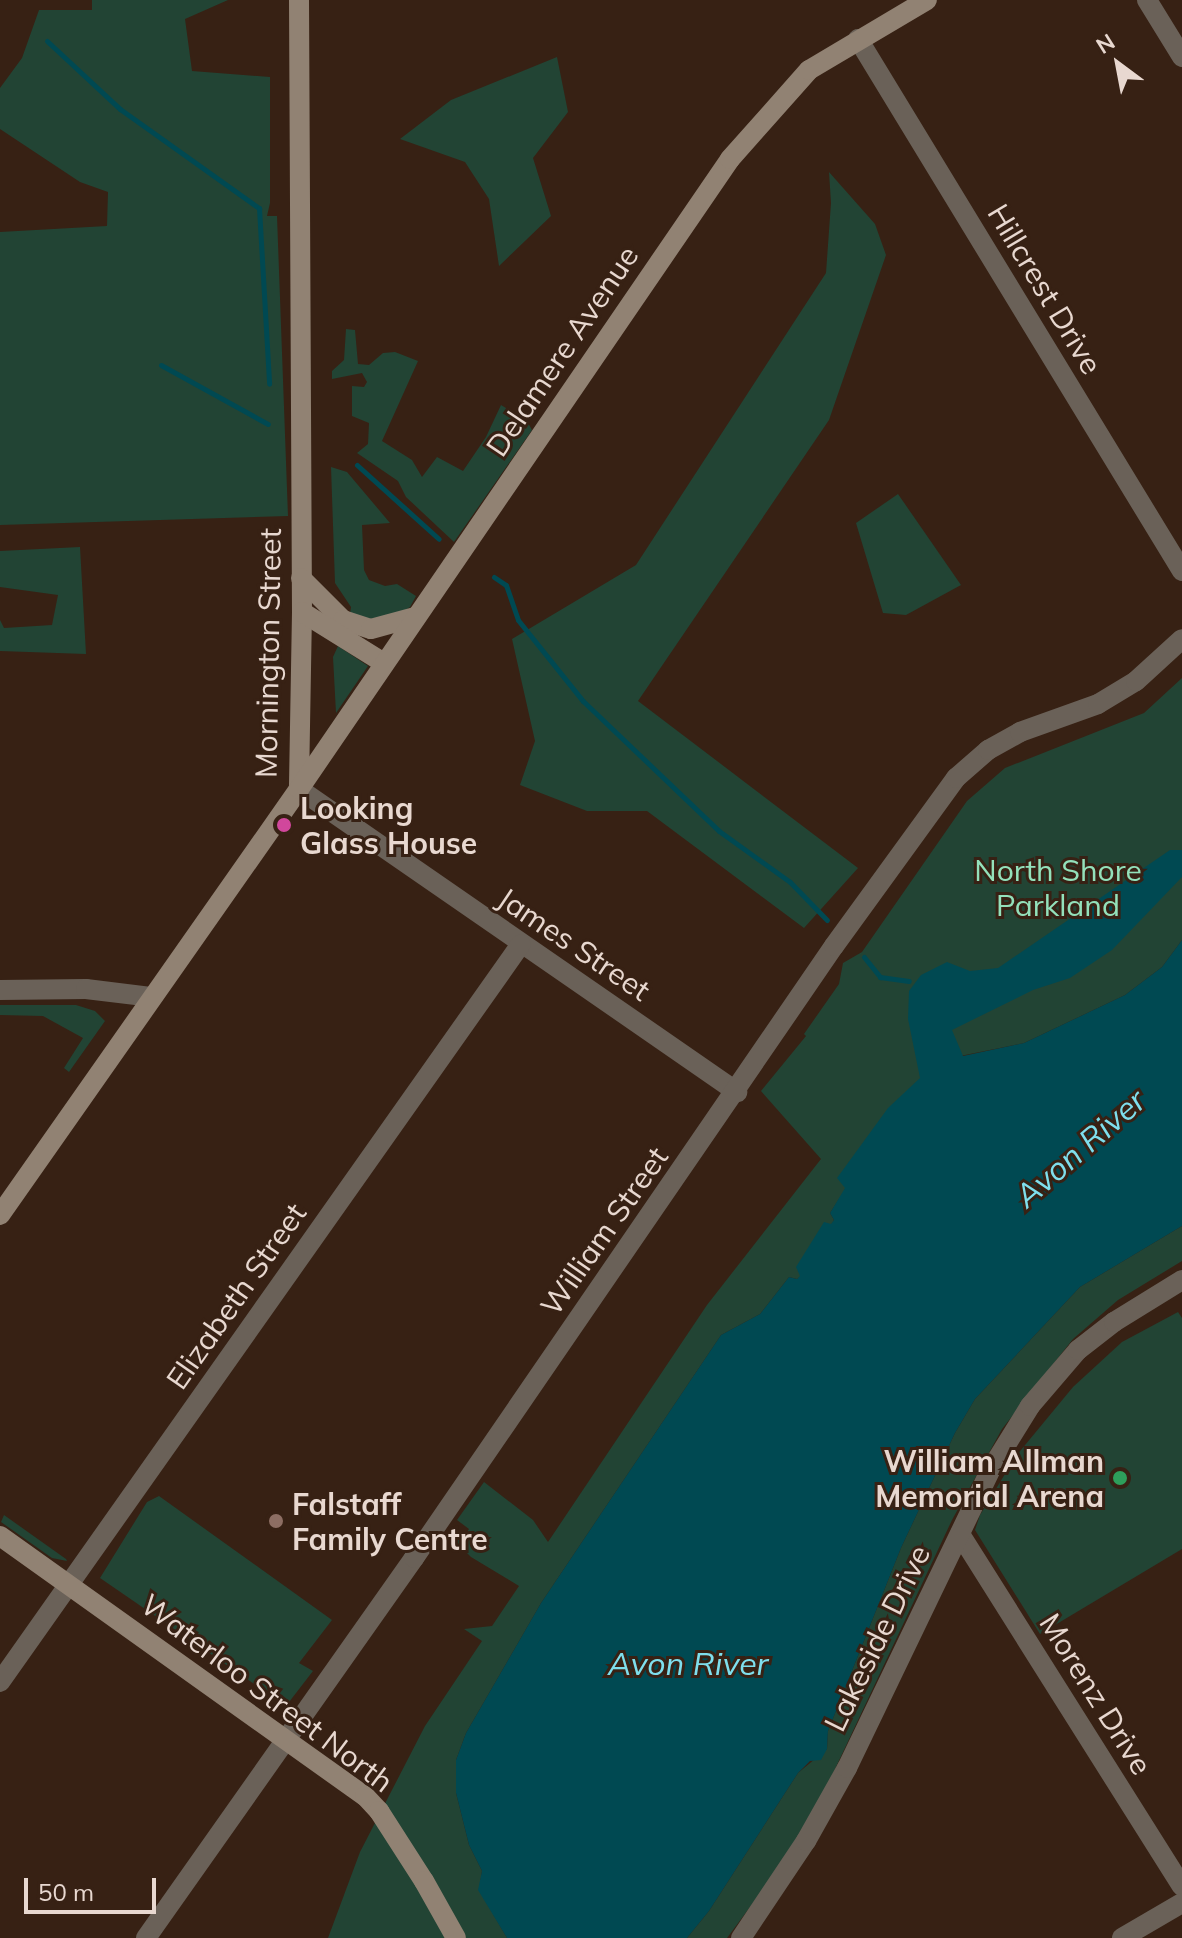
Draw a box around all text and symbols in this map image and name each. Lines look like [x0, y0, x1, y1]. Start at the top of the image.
north arrow [1078, 24, 1158, 104]
text: N [1091, 27, 1120, 60]
street label: Hillcrest Drive [980, 198, 1110, 380]
street label: Delamere Avenue [478, 239, 646, 463]
street label: Mornington Street [248, 528, 288, 778]
place label: Looking Glass House [300, 790, 477, 860]
marker: Looking Glass House [275, 816, 293, 834]
park label: North Shore Parkland [974, 852, 1142, 922]
street label: James Street [491, 880, 657, 1008]
water label: Avon River [1007, 1081, 1153, 1215]
street label: William Street [533, 1140, 675, 1322]
street label: Elizabeth Street [159, 1196, 313, 1396]
place label: William Allman Memorial Arena [875, 1443, 1104, 1514]
marker: William Allman Memorial Arena [1111, 1469, 1129, 1487]
place label: Falstaff Family Centre [292, 1486, 488, 1556]
marker: Falstaff Family Centre [267, 1512, 285, 1530]
street label: Lakeside Drive [816, 1539, 938, 1737]
street label: Waterloo Street North [134, 1586, 400, 1800]
street label: Morenz Drive [1032, 1607, 1160, 1781]
water label: Avon River [608, 1644, 768, 1682]
scale bar [28, 1862, 160, 1912]
text: 50 m [38, 1877, 94, 1907]

